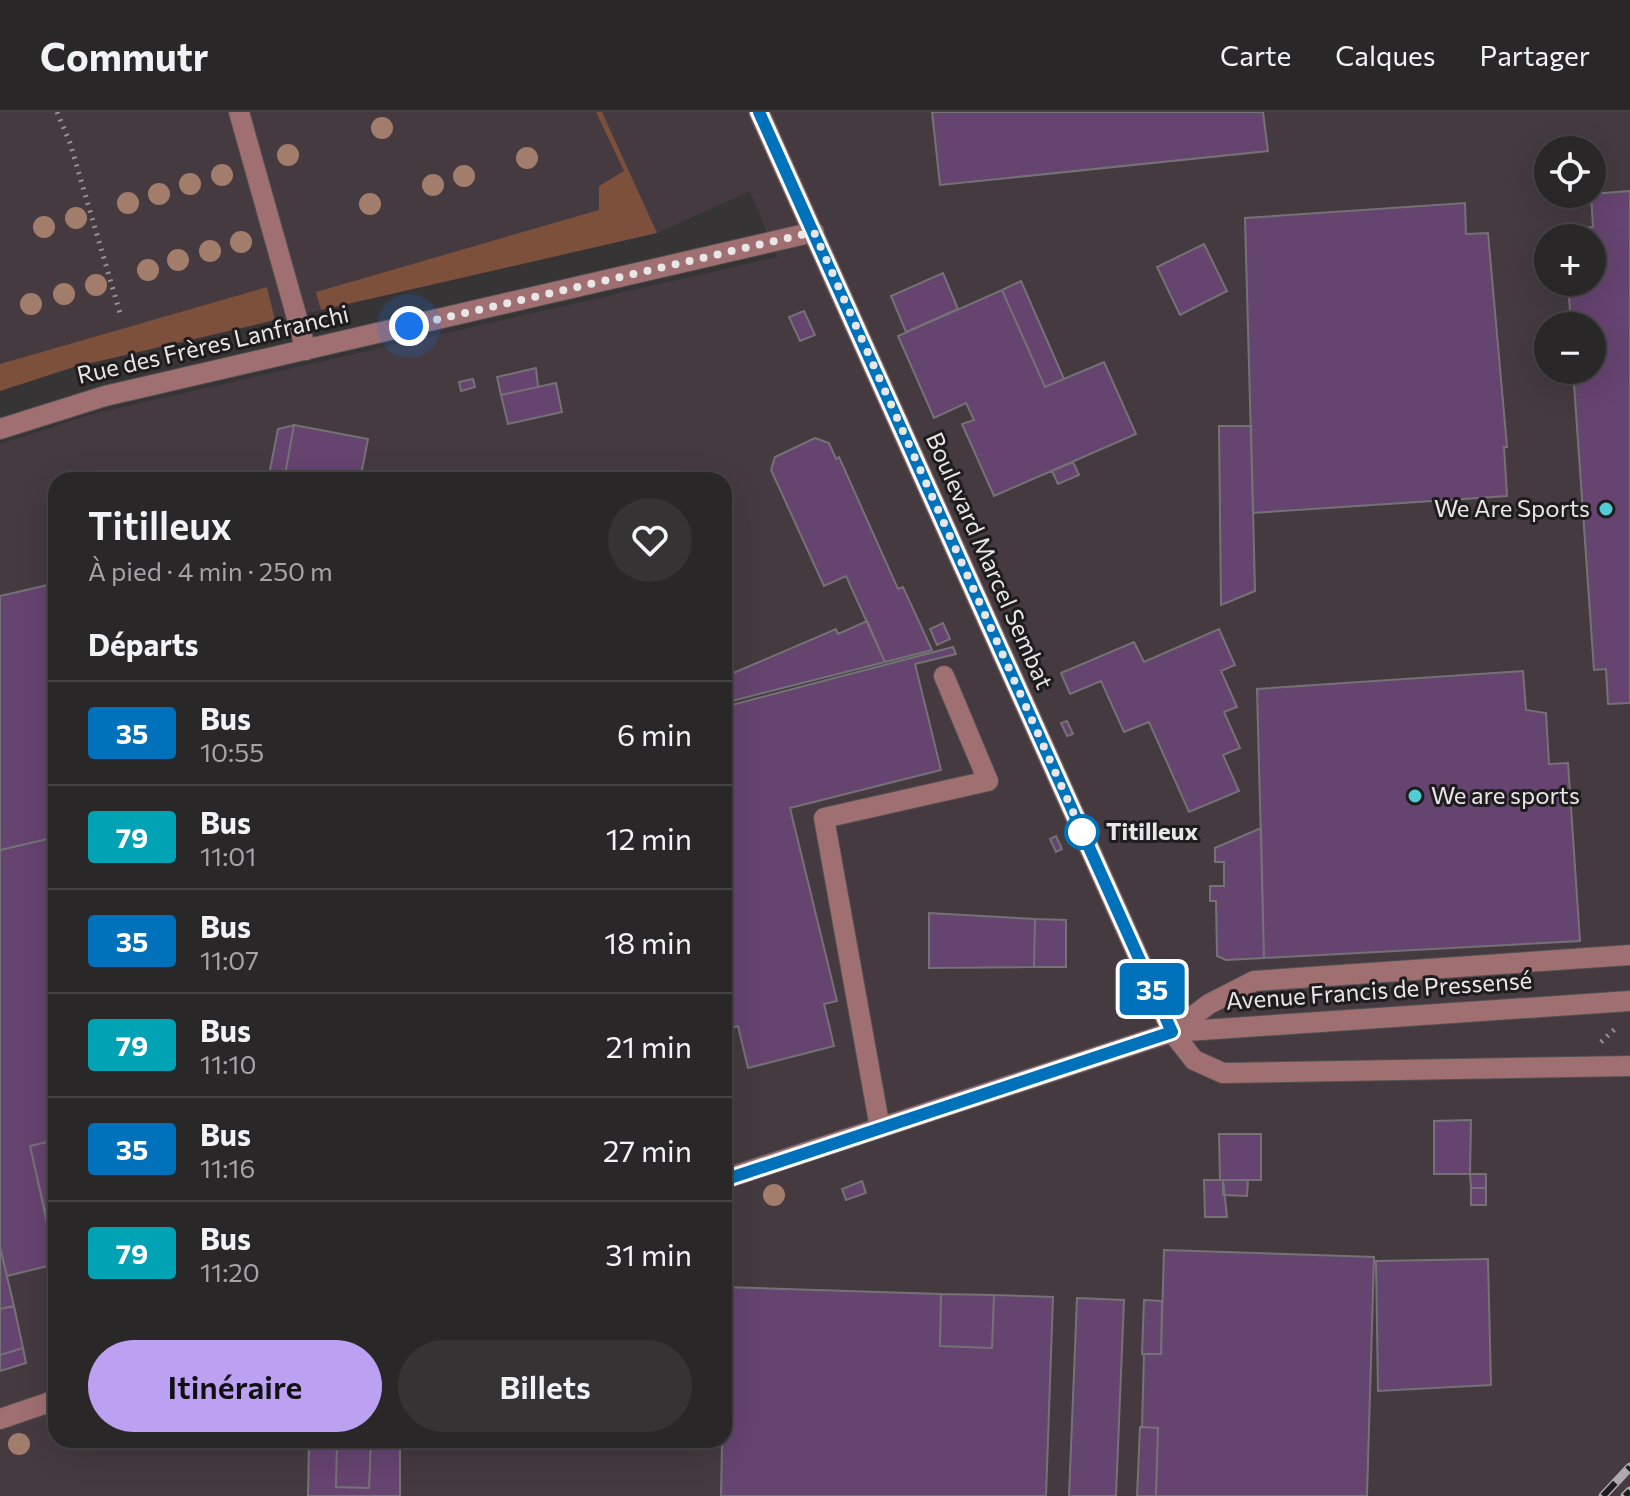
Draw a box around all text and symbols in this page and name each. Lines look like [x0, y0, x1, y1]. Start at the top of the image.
text: Commutr [40, 32, 208, 79]
text: Carte [1220, 38, 1291, 72]
text: Calques [1335, 38, 1436, 72]
text: Partager [1480, 38, 1590, 72]
map controls [1534, 136, 1606, 384]
button: locate [1534, 136, 1606, 208]
button: + [1534, 224, 1606, 296]
street label: Rue des Frères Lanfranchi [74, 298, 351, 389]
your location [389, 306, 429, 346]
button: − [1534, 312, 1606, 384]
street label: Boulevard Marcel Sembat [921, 428, 1060, 693]
place label: We Are Sports [1434, 493, 1590, 522]
button: heart [608, 498, 692, 582]
marker: We Are Sports [1597, 500, 1615, 518]
text: Titilleux [88, 501, 232, 548]
text: À pied · 4 min · 250 m [88, 555, 333, 586]
text: Départs [88, 625, 198, 662]
text: Bus [200, 699, 251, 736]
text: 6 min [617, 715, 692, 752]
text: 35 [116, 716, 148, 750]
text: 10:55 [200, 736, 264, 767]
place label: We are sports [1431, 780, 1580, 809]
marker: We are sports [1406, 787, 1424, 805]
text: Bus [200, 803, 251, 840]
marker: Titilleux [1065, 815, 1099, 849]
place label: Titilleux [1106, 816, 1198, 845]
text: 12 min [606, 819, 692, 856]
text: 79 [116, 820, 148, 854]
text: 11:01 [200, 840, 256, 871]
text: Bus [200, 907, 251, 944]
text: 18 min [604, 923, 692, 960]
text: 35 [116, 924, 148, 958]
text: 11:07 [200, 944, 259, 975]
line badge: 35 [1116, 963, 1188, 1015]
street label: Avenue Francis de Pressensé [1225, 964, 1533, 1015]
text: 35 [1136, 972, 1168, 1006]
text: Bus [200, 1011, 251, 1048]
text: 21 min [606, 1027, 692, 1064]
text: 79 [116, 1028, 148, 1062]
text: 11:10 [200, 1048, 256, 1079]
text: Bus [200, 1115, 251, 1152]
text: 27 min [603, 1131, 692, 1168]
text: 35 [116, 1132, 148, 1166]
text: 11:16 [200, 1152, 255, 1183]
text: Bus [200, 1219, 251, 1256]
text: 31 min [605, 1235, 692, 1272]
text: 79 [116, 1236, 148, 1270]
text: 11:20 [200, 1256, 260, 1287]
button: Itinéraire [88, 1340, 382, 1432]
button: Billets [398, 1340, 692, 1432]

